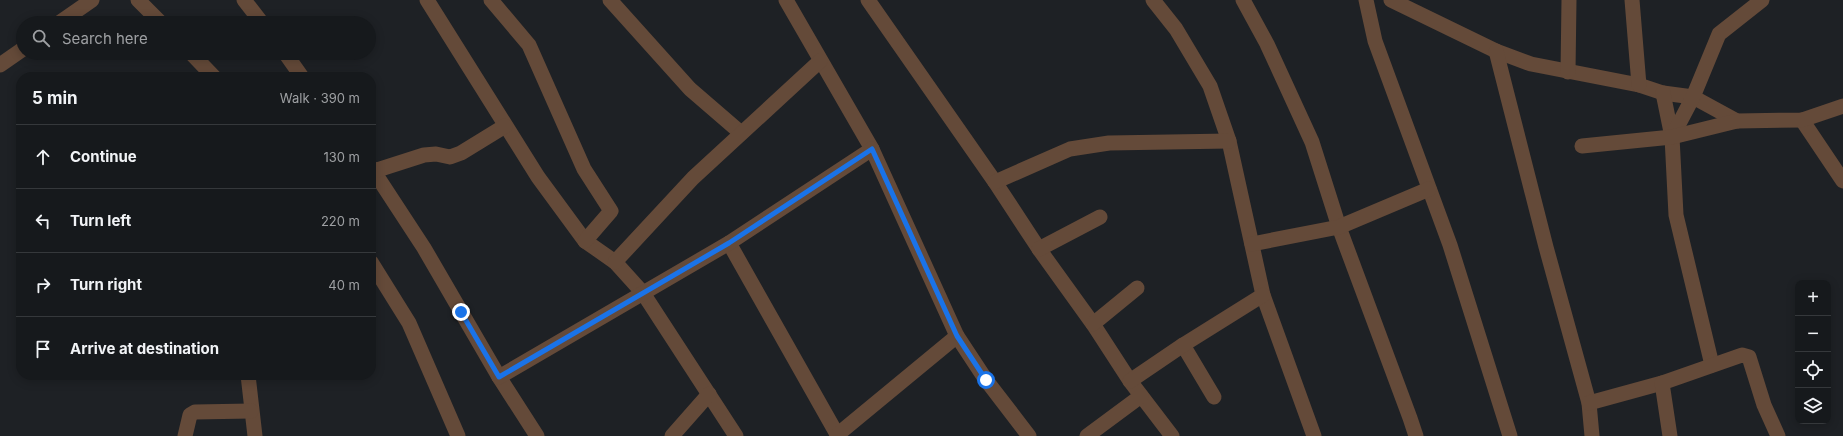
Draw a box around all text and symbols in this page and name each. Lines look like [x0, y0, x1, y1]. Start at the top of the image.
search box [16, 16, 376, 60]
icon: search [30, 27, 52, 49]
text: Search here [62, 29, 148, 48]
text: 5 min [32, 88, 78, 108]
text: Walk · 390 m [280, 90, 360, 106]
icon: ahead [32, 146, 54, 168]
text: Continue [70, 147, 137, 166]
text: 130 m [323, 149, 360, 165]
icon: left [32, 210, 54, 232]
text: Turn left [70, 211, 131, 230]
text: 220 m [321, 213, 360, 229]
icon: right [32, 274, 54, 296]
text: Turn right [70, 275, 142, 294]
text: 40 m [328, 277, 360, 293]
map controls [1795, 280, 1831, 424]
button: + [1795, 280, 1831, 316]
route end [452, 303, 470, 321]
button: − [1795, 316, 1831, 352]
icon: arrive [32, 338, 54, 360]
text: Arrive at destination [70, 339, 219, 358]
button: locate [1795, 352, 1831, 388]
route start [977, 371, 995, 389]
button: layers [1795, 388, 1831, 424]

